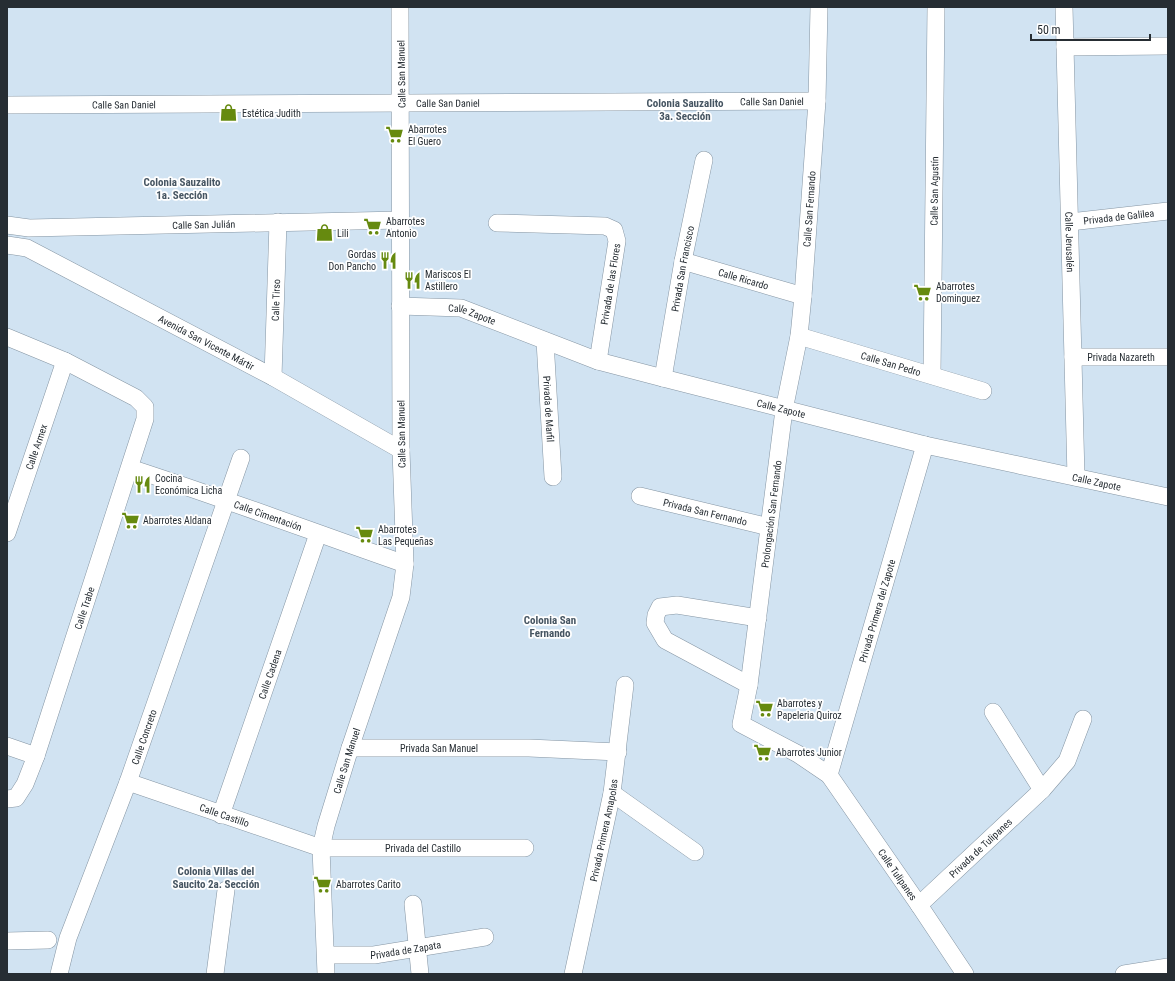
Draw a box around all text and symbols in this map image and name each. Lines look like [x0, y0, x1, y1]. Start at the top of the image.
scale bar [1031, 16, 1150, 42]
text: 50 m [1037, 23, 1061, 37]
street label: Calle San Manuel [395, 40, 408, 108]
street label: Calle San Daniel [740, 96, 804, 107]
district label: Colonia Sauzalito 3a. Sección [647, 97, 724, 123]
street label: Calle San Daniel [416, 98, 480, 109]
street label: Calle San Daniel [92, 99, 156, 111]
shop icon: Estética Judith [219, 103, 239, 123]
place label: Estética Judith [242, 108, 301, 119]
place label: Abarrotes El Guero [408, 124, 447, 147]
supermarket icon: Abarrotes El Guero [385, 125, 405, 145]
street label: Calle San Agustín [929, 156, 940, 226]
street label: Calle San Fernando [801, 171, 818, 247]
district label: Colonia Sauzalito 1a. Sección [144, 176, 221, 202]
street label: Privada de Galilea [1083, 208, 1155, 226]
street label: Calle Jerusalén [1063, 211, 1076, 273]
place label: Abarrotes Antonio [386, 216, 425, 239]
supermarket icon: Abarrotes Antonio [363, 217, 383, 237]
street label: Calle San Julián [172, 219, 236, 231]
shop icon: Lili [314, 223, 334, 243]
street label: Privada San Francisco [669, 225, 696, 313]
place label: Lili [337, 228, 349, 239]
street label: Privada de las Flores [599, 242, 622, 326]
place label: Gordas Don Pancho [329, 249, 376, 272]
restaurant icon: Gordas Don Pancho [379, 250, 399, 270]
street label: Calle Ricardo [717, 267, 770, 292]
place label: Mariscos El Astillero [425, 269, 471, 292]
restaurant icon: Mariscos El Astillero [402, 270, 422, 290]
street label: Calle Tirso [270, 279, 282, 321]
place label: Abarrotes Dominguez [936, 281, 980, 304]
supermarket icon: Abarrotes Dominguez [913, 282, 933, 302]
street label: Calle Zapote [448, 303, 497, 327]
street label: Avenida San Vicente Mártir [157, 313, 256, 372]
street label: Calle San Pedro [859, 350, 922, 378]
street label: Privada Nazareth [1087, 352, 1155, 363]
street label: Privada de Marfil [541, 375, 556, 442]
street label: Calle Zapote [756, 397, 807, 420]
street label: Calle San Manuel [395, 400, 408, 468]
street label: Calle Armex [24, 422, 50, 471]
street label: Prolongación San Fernando [759, 460, 784, 569]
street label: Calle Zapote [1071, 472, 1122, 493]
place label: Cocina Económica Licha [155, 473, 222, 496]
restaurant icon: Cocina Económica Licha [132, 474, 152, 494]
street label: Privada San Fernando [662, 497, 748, 528]
street label: Calle Cimentación [232, 499, 304, 533]
supermarket icon: Abarrotes Aldana [120, 510, 140, 530]
place label: Abarrotes Aldana [143, 515, 212, 526]
place label: Abarrotes Las Pequeñas [378, 524, 434, 547]
supermarket icon: Abarrotes Las Pequeñas [355, 525, 375, 545]
street label: Privada Primera del Zapote [857, 558, 898, 664]
street label: Calle Trabe [72, 585, 97, 631]
district label: Colonia San Fernando [524, 614, 576, 640]
street label: Calle Cadena [256, 648, 284, 701]
place label: Abarrotes y Papeleria Quiroz [777, 698, 842, 721]
supermarket icon: Abarrotes y Papeleria Quiroz [754, 699, 774, 719]
street label: Calle Concreto [129, 708, 159, 766]
street label: Calle San Manuel [331, 727, 362, 795]
supermarket icon: Abarrotes Junior [753, 742, 773, 762]
street label: Privada San Manuel [400, 743, 478, 754]
place label: Abarrotes Junior [776, 747, 842, 758]
street label: Privada Primera Amapolas [588, 778, 620, 883]
street label: Calle Castillo [198, 802, 251, 829]
street label: Privada de Tulipanes [947, 816, 1015, 880]
street label: Privada del Castillo [385, 843, 461, 854]
street label: Calle Tulipanes [876, 847, 919, 903]
district label: Colonia Villas del Saucito 2a. Sección [172, 865, 260, 891]
supermarket icon: Abarrotes Carito [313, 874, 333, 894]
place label: Abarrotes Carito [336, 879, 401, 890]
street label: Privada de Zapata [370, 939, 442, 961]

